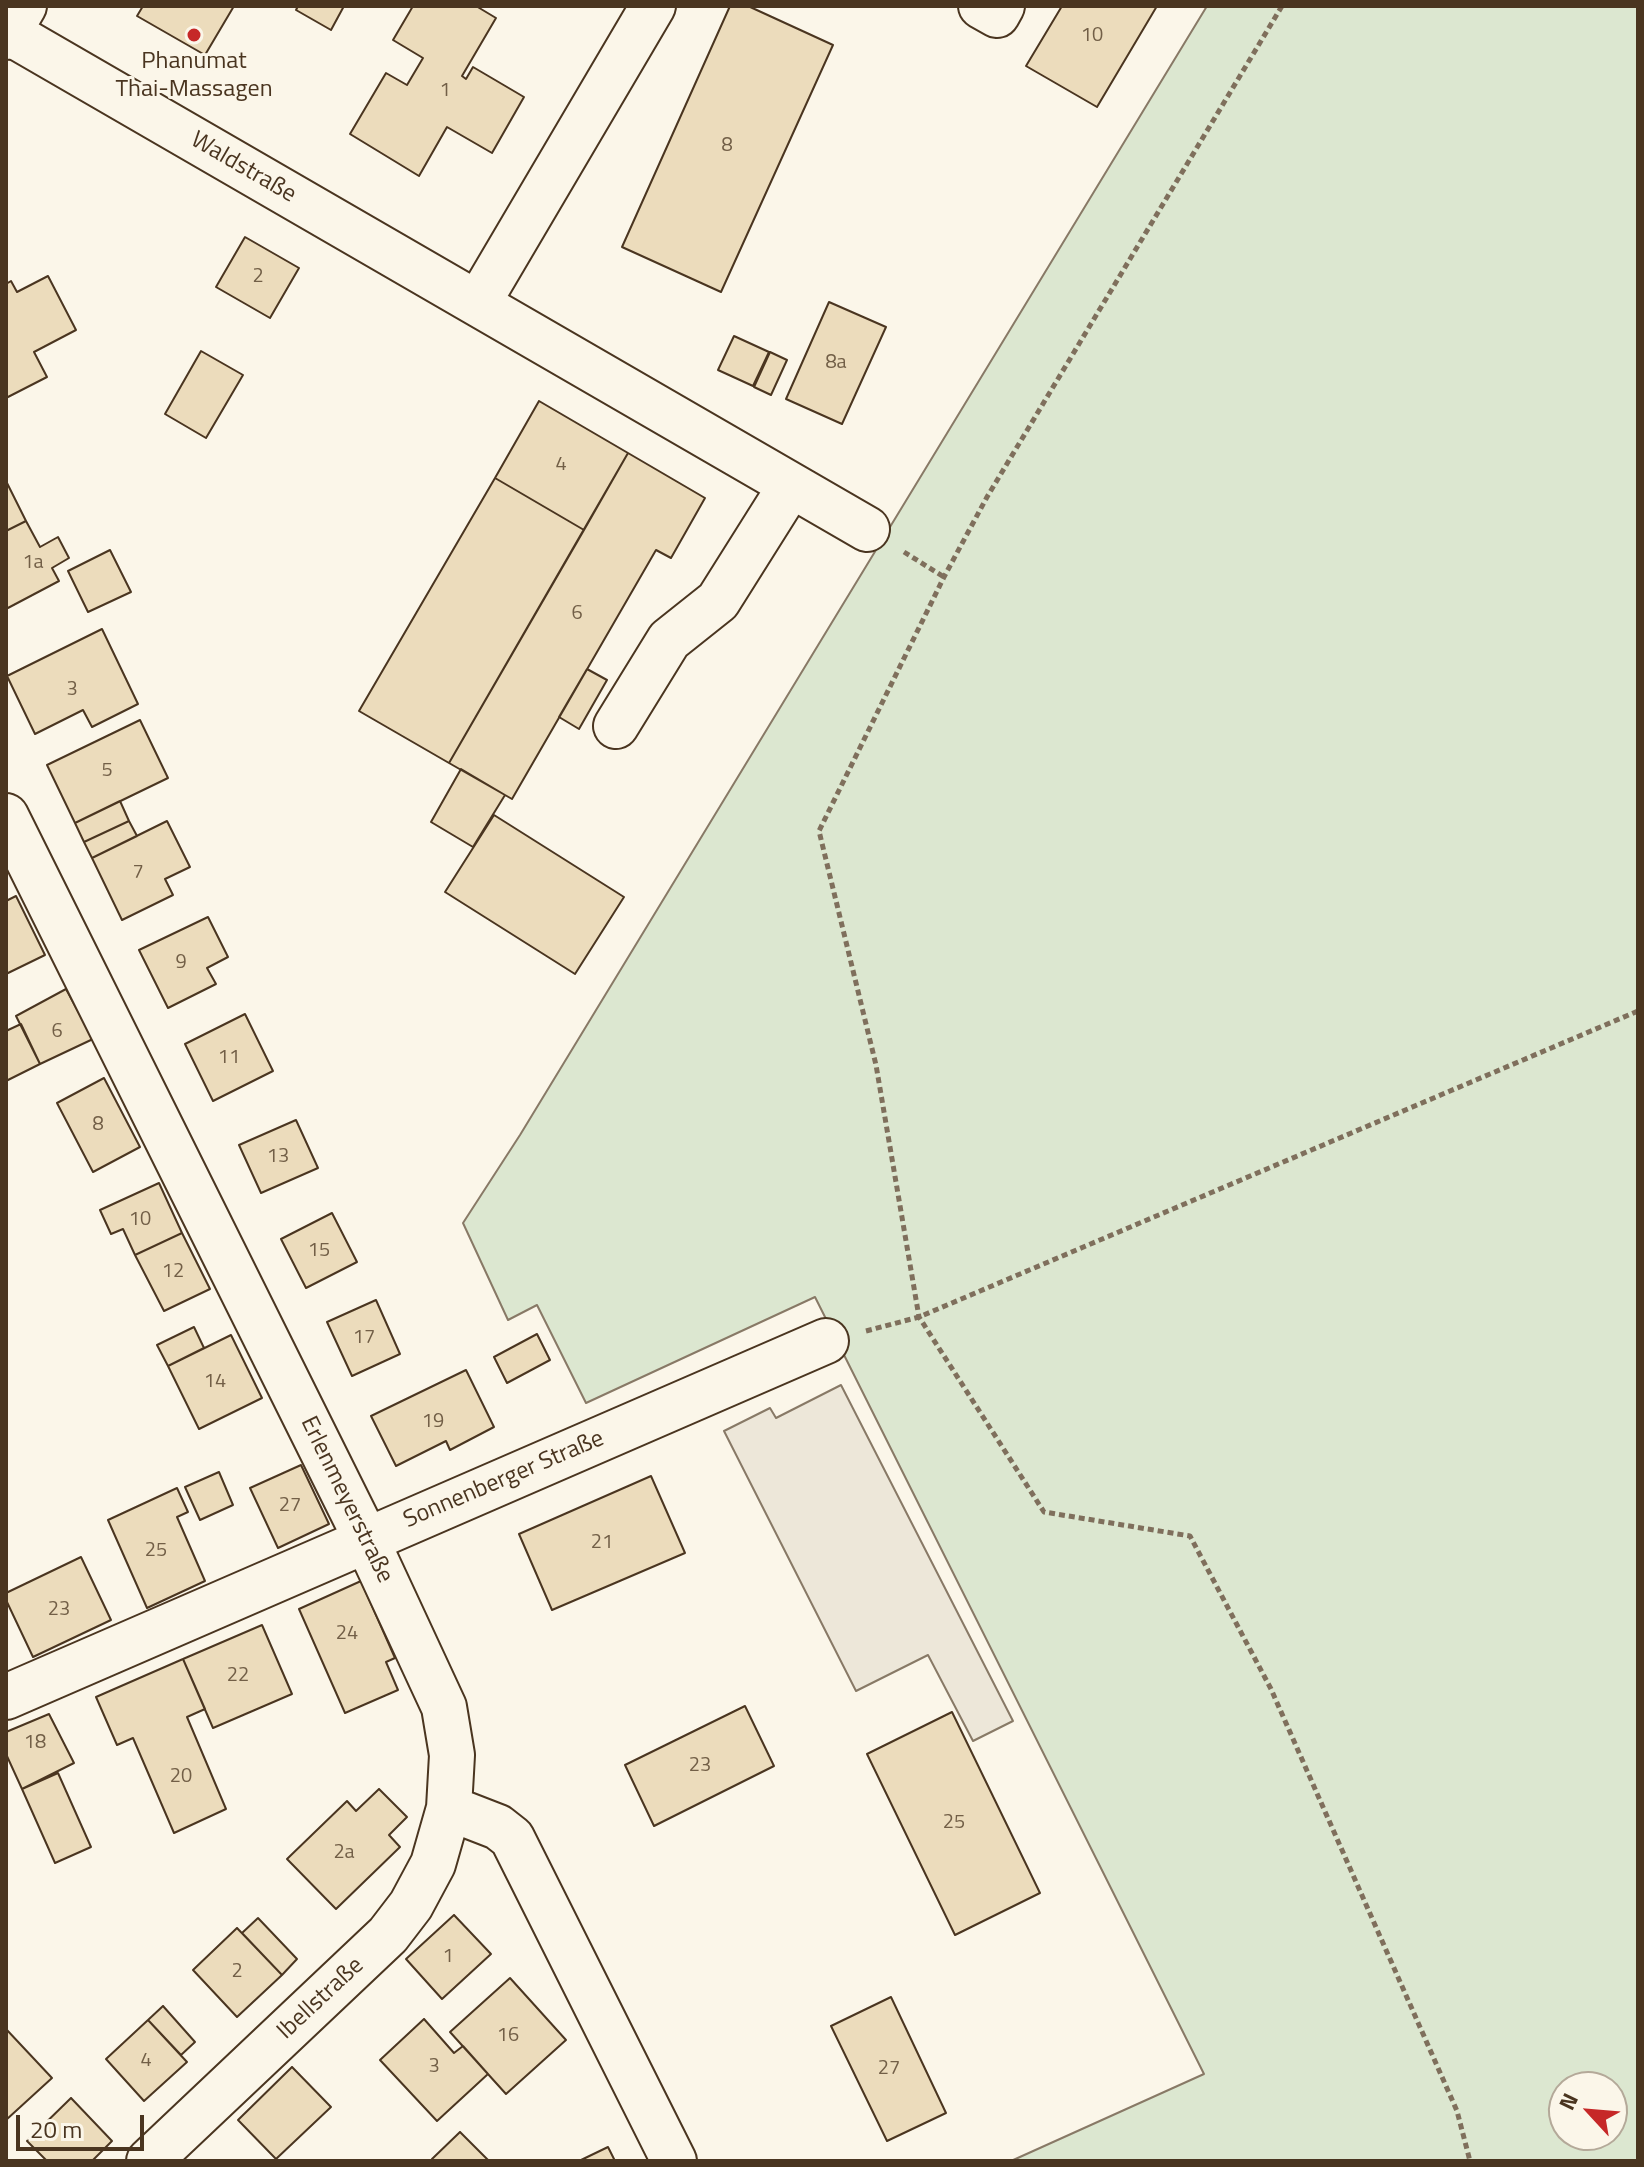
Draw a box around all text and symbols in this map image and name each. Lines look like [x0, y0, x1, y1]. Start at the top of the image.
house number: 10 [1081, 24, 1103, 48]
marker: Phanumat Thai-Massagen [185, 26, 203, 44]
place label: Phanumat Thai-Massagen [115, 48, 273, 104]
house number: 1 [439, 79, 451, 103]
street label: Waldstraße [185, 126, 301, 210]
house number: 8 [721, 134, 733, 158]
house number: 2 [252, 265, 264, 289]
house number: 8a [825, 351, 847, 375]
house number: 4 [555, 453, 567, 477]
house number: 1a [22, 551, 44, 575]
house number: 6 [571, 602, 583, 626]
house number: 3 [66, 678, 78, 702]
house number: 5 [101, 759, 113, 783]
house number: 7 [132, 861, 144, 885]
house number: 9 [175, 951, 187, 975]
house number: 6 [51, 1020, 63, 1044]
house number: 11 [218, 1046, 240, 1070]
house number: 8 [92, 1113, 104, 1137]
house number: 13 [267, 1145, 289, 1169]
house number: 10 [129, 1208, 151, 1232]
house number: 15 [308, 1239, 330, 1263]
house number: 12 [162, 1260, 184, 1284]
house number: 17 [353, 1326, 375, 1350]
house number: 14 [204, 1370, 226, 1394]
house number: 19 [422, 1410, 444, 1434]
street label: Erlenmeyerstraße [293, 1412, 399, 1588]
street label: Sonnenberger Straße [400, 1425, 608, 1535]
house number: 27 [279, 1494, 301, 1518]
house number: 21 [591, 1531, 613, 1555]
house number: 25 [145, 1539, 167, 1563]
house number: 23 [48, 1598, 70, 1622]
house number: 24 [336, 1622, 358, 1646]
house number: 22 [227, 1664, 249, 1688]
house number: 18 [24, 1731, 46, 1755]
house number: 23 [689, 1754, 711, 1778]
house number: 20 [170, 1765, 192, 1789]
house number: 25 [943, 1811, 965, 1835]
house number: 2a [333, 1841, 355, 1865]
house number: 1 [442, 1945, 454, 1969]
street label: Ibellstraße [272, 1952, 370, 2046]
house number: 2 [231, 1960, 243, 1984]
house number: 16 [497, 2024, 519, 2048]
house number: 4 [140, 2049, 152, 2073]
house number: 3 [428, 2055, 440, 2079]
house number: 27 [878, 2057, 900, 2081]
north arrow [1548, 2071, 1628, 2151]
text: N [1550, 2087, 1587, 2116]
scale bar [20, 2099, 148, 2149]
text: 20 m [30, 2111, 82, 2147]

